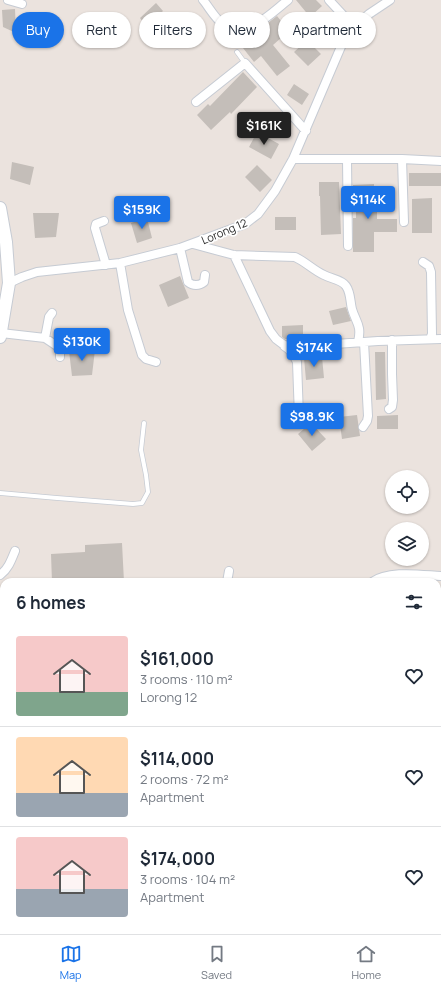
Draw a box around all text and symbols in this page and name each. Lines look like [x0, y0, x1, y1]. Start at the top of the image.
chip: Buy [12, 12, 64, 48]
chip: Rent [72, 12, 131, 48]
chip: Filters [139, 12, 206, 48]
chip: New [214, 12, 270, 48]
chip: Apartment [278, 12, 376, 48]
pin: $161K [236, 112, 292, 146]
text: $161K [246, 116, 282, 134]
pin: $114K [340, 186, 396, 220]
text: $114K [350, 190, 386, 208]
pin: $159K [114, 196, 170, 230]
text: $159K [123, 200, 161, 218]
street label: Lorong 12 [199, 215, 249, 247]
pin: $130K [54, 328, 110, 362]
text: $130K [63, 332, 101, 350]
pin: $174K [286, 334, 342, 368]
text: $174K [296, 338, 332, 356]
pin: $98.9K [279, 403, 345, 437]
text: $98.9K [290, 407, 334, 425]
map controls [385, 470, 429, 566]
button: locate [385, 470, 429, 514]
button: layers [385, 522, 429, 566]
text: 6 homes [16, 591, 86, 614]
icon: filters [403, 591, 425, 613]
text: $161,000 [140, 647, 214, 670]
icon: home [48, 652, 96, 700]
icon: heart [403, 665, 425, 687]
text: 3 rooms · 110 m² [140, 670, 233, 688]
text: Lorong 12 [140, 688, 197, 706]
text: $114,000 [140, 747, 214, 770]
icon: home [48, 753, 96, 801]
icon: heart [403, 766, 425, 788]
text: 2 rooms · 72 m² [140, 770, 229, 788]
text: Apartment [140, 788, 204, 806]
text: $174,000 [140, 847, 215, 870]
icon: home [48, 853, 96, 901]
icon: heart [403, 866, 425, 888]
text: 3 rooms · 104 m² [140, 870, 235, 888]
text: Apartment [140, 888, 204, 906]
tab: Map [60, 943, 82, 982]
tab: Saved [201, 943, 232, 982]
tab: Home [352, 943, 381, 982]

